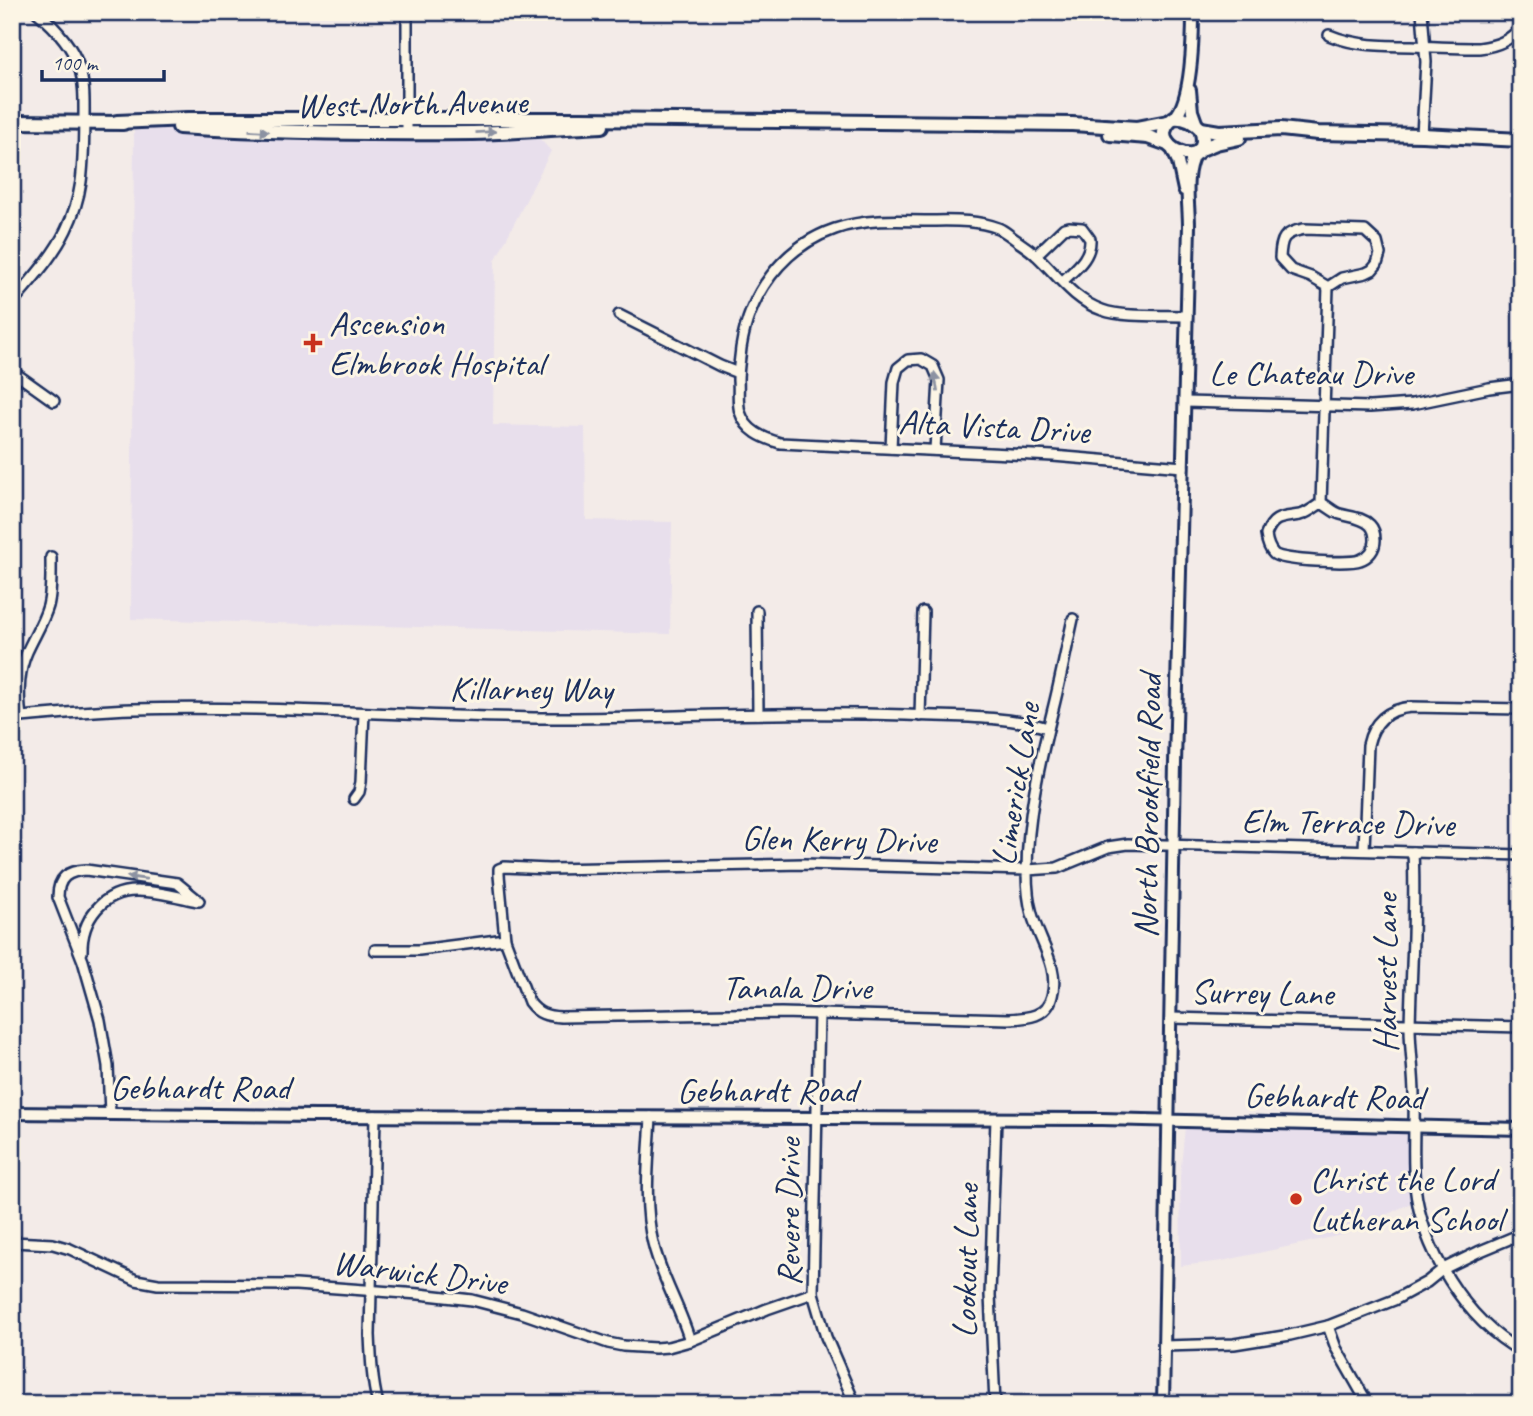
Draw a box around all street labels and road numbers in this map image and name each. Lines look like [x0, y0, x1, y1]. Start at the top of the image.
street label: West North Avenue [297, 79, 530, 128]
street label: Le Chateau Drive [1209, 351, 1416, 396]
street label: Alta Vista Drive [897, 399, 1093, 454]
street label: Killarney Way [450, 666, 615, 711]
street label: North Brookfield Road [1123, 668, 1172, 938]
street label: Limerick Lane [980, 697, 1051, 868]
street label: Elm Terrace Drive [1241, 798, 1457, 847]
street label: Glen Kerry Drive [741, 815, 939, 864]
street label: Harvest Lane [1363, 891, 1408, 1052]
street label: Tanala Drive [722, 965, 874, 1010]
street label: Surrey Lane [1190, 969, 1336, 1016]
street label: Gebhardt Road [110, 1065, 295, 1110]
street label: Gebhardt Road [677, 1068, 862, 1113]
street label: Gebhardt Road [1244, 1072, 1430, 1121]
street label: Revere Drive [766, 1135, 811, 1286]
street label: Lookout Lane [942, 1181, 989, 1338]
street label: Warwick Drive [331, 1240, 512, 1306]

